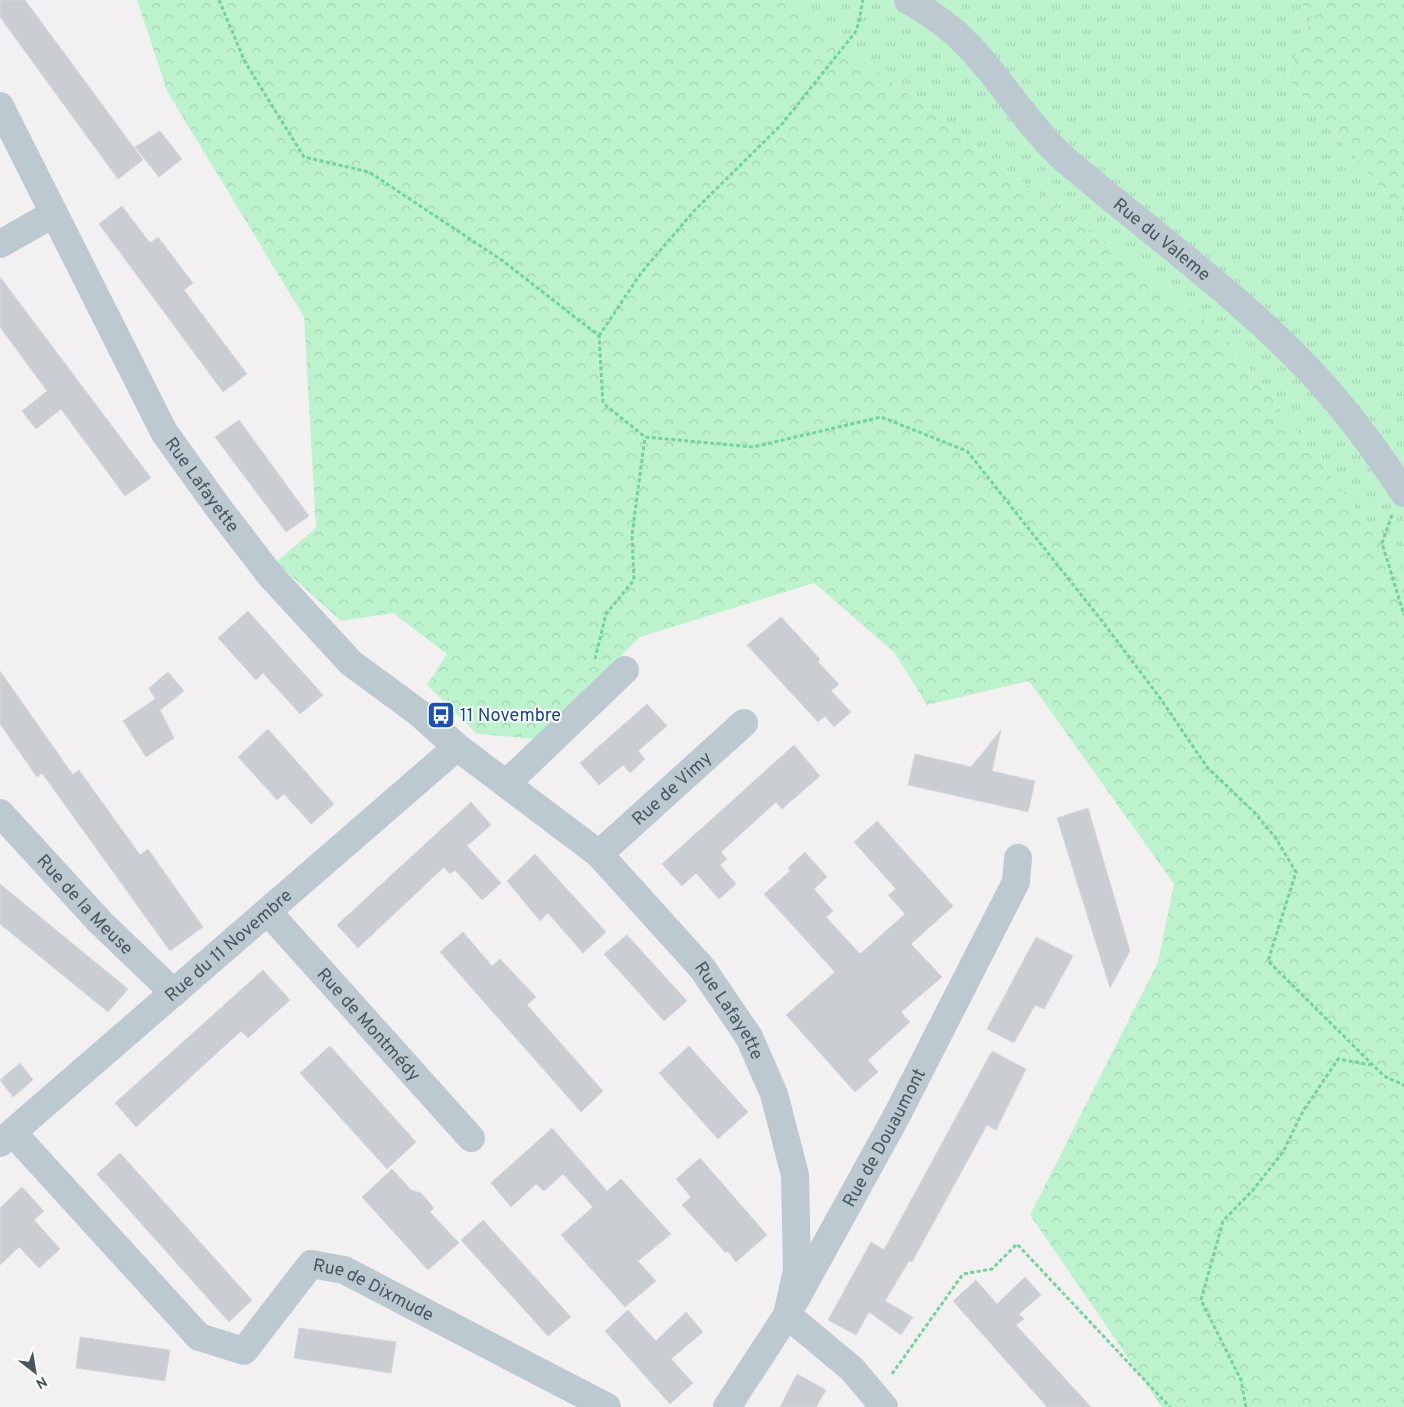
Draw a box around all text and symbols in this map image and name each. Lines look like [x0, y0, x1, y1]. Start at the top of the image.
street label: Rue du Valeme [1107, 194, 1215, 287]
street label: Rue Lafayette [159, 433, 243, 538]
bus stop icon: 11 Novembre [426, 700, 456, 730]
place label: 11 Novembre [460, 705, 561, 728]
street label: Rue de Vimy [628, 747, 718, 831]
street label: Rue de la Meuse [31, 850, 137, 961]
street label: Rue du 11 Novembre [161, 885, 298, 1008]
street label: Rue Lafayette [688, 958, 768, 1064]
street label: Rue de Montmédy [311, 964, 425, 1087]
street label: Rue de Douaumont [839, 1065, 932, 1212]
street label: Rue de Dixmude [311, 1255, 437, 1328]
north arrow [10, 1347, 60, 1397]
text: N [32, 1372, 50, 1392]

